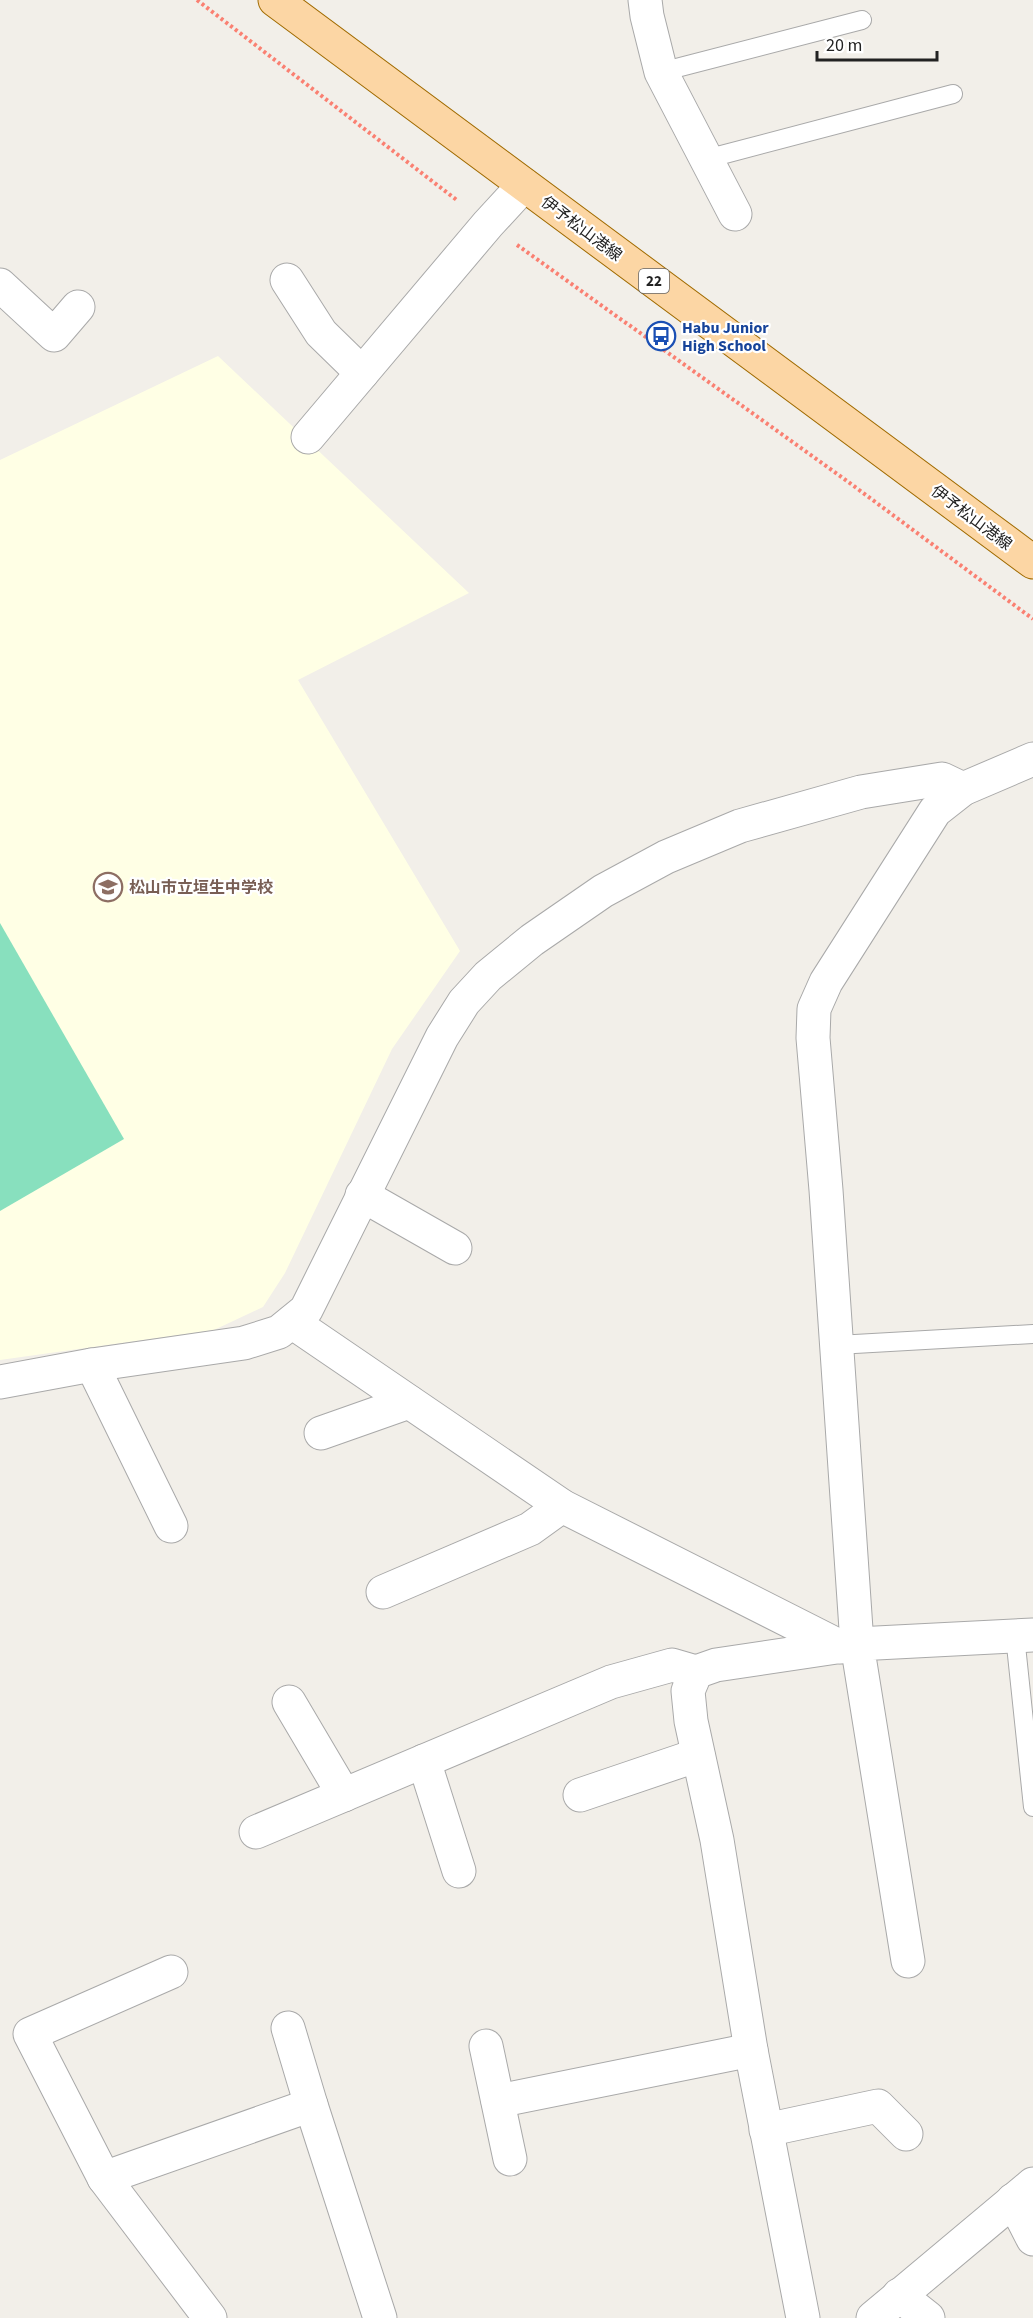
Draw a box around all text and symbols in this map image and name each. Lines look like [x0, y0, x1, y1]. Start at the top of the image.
scale bar [817, 24, 937, 62]
text: 20 m [826, 33, 862, 58]
street label: 伊予松山港線 [536, 191, 626, 266]
road number: 22 [639, 269, 669, 293]
place label: Habu Junior High School [682, 317, 769, 357]
bus stop icon: Habu Junior High School [645, 320, 677, 352]
street label: 伊予松山港線 [926, 480, 1016, 555]
school or university icon: 松山市立垣生中学校 [92, 871, 124, 903]
place label: 松山市立垣生中学校 [129, 877, 273, 899]

